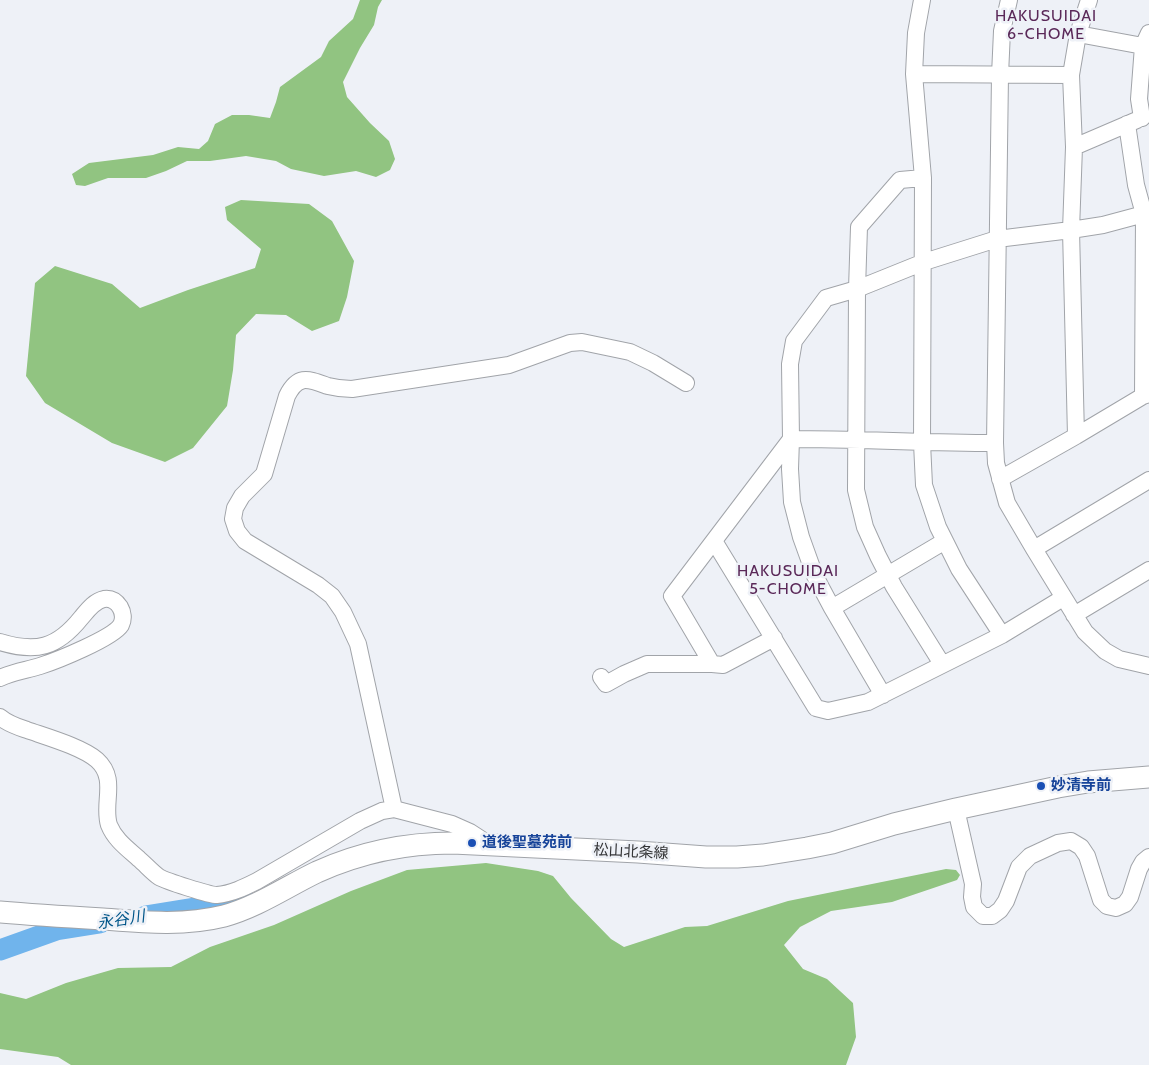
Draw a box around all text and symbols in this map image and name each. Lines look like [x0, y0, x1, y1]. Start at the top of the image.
district label: HAKUSUIDAI 6-CHOME [994, 6, 1098, 44]
district label: HAKUSUIDAI 5-CHOME [736, 561, 840, 599]
place label: 妙清寺前 [1051, 777, 1111, 795]
marker: 妙清寺前 [1035, 780, 1047, 792]
place label: 道後聖墓苑前 [482, 834, 572, 852]
marker: 道後聖墓苑前 [466, 837, 478, 849]
street label: 松山北条線 [593, 841, 669, 863]
water label: 永谷川 [96, 907, 146, 933]

